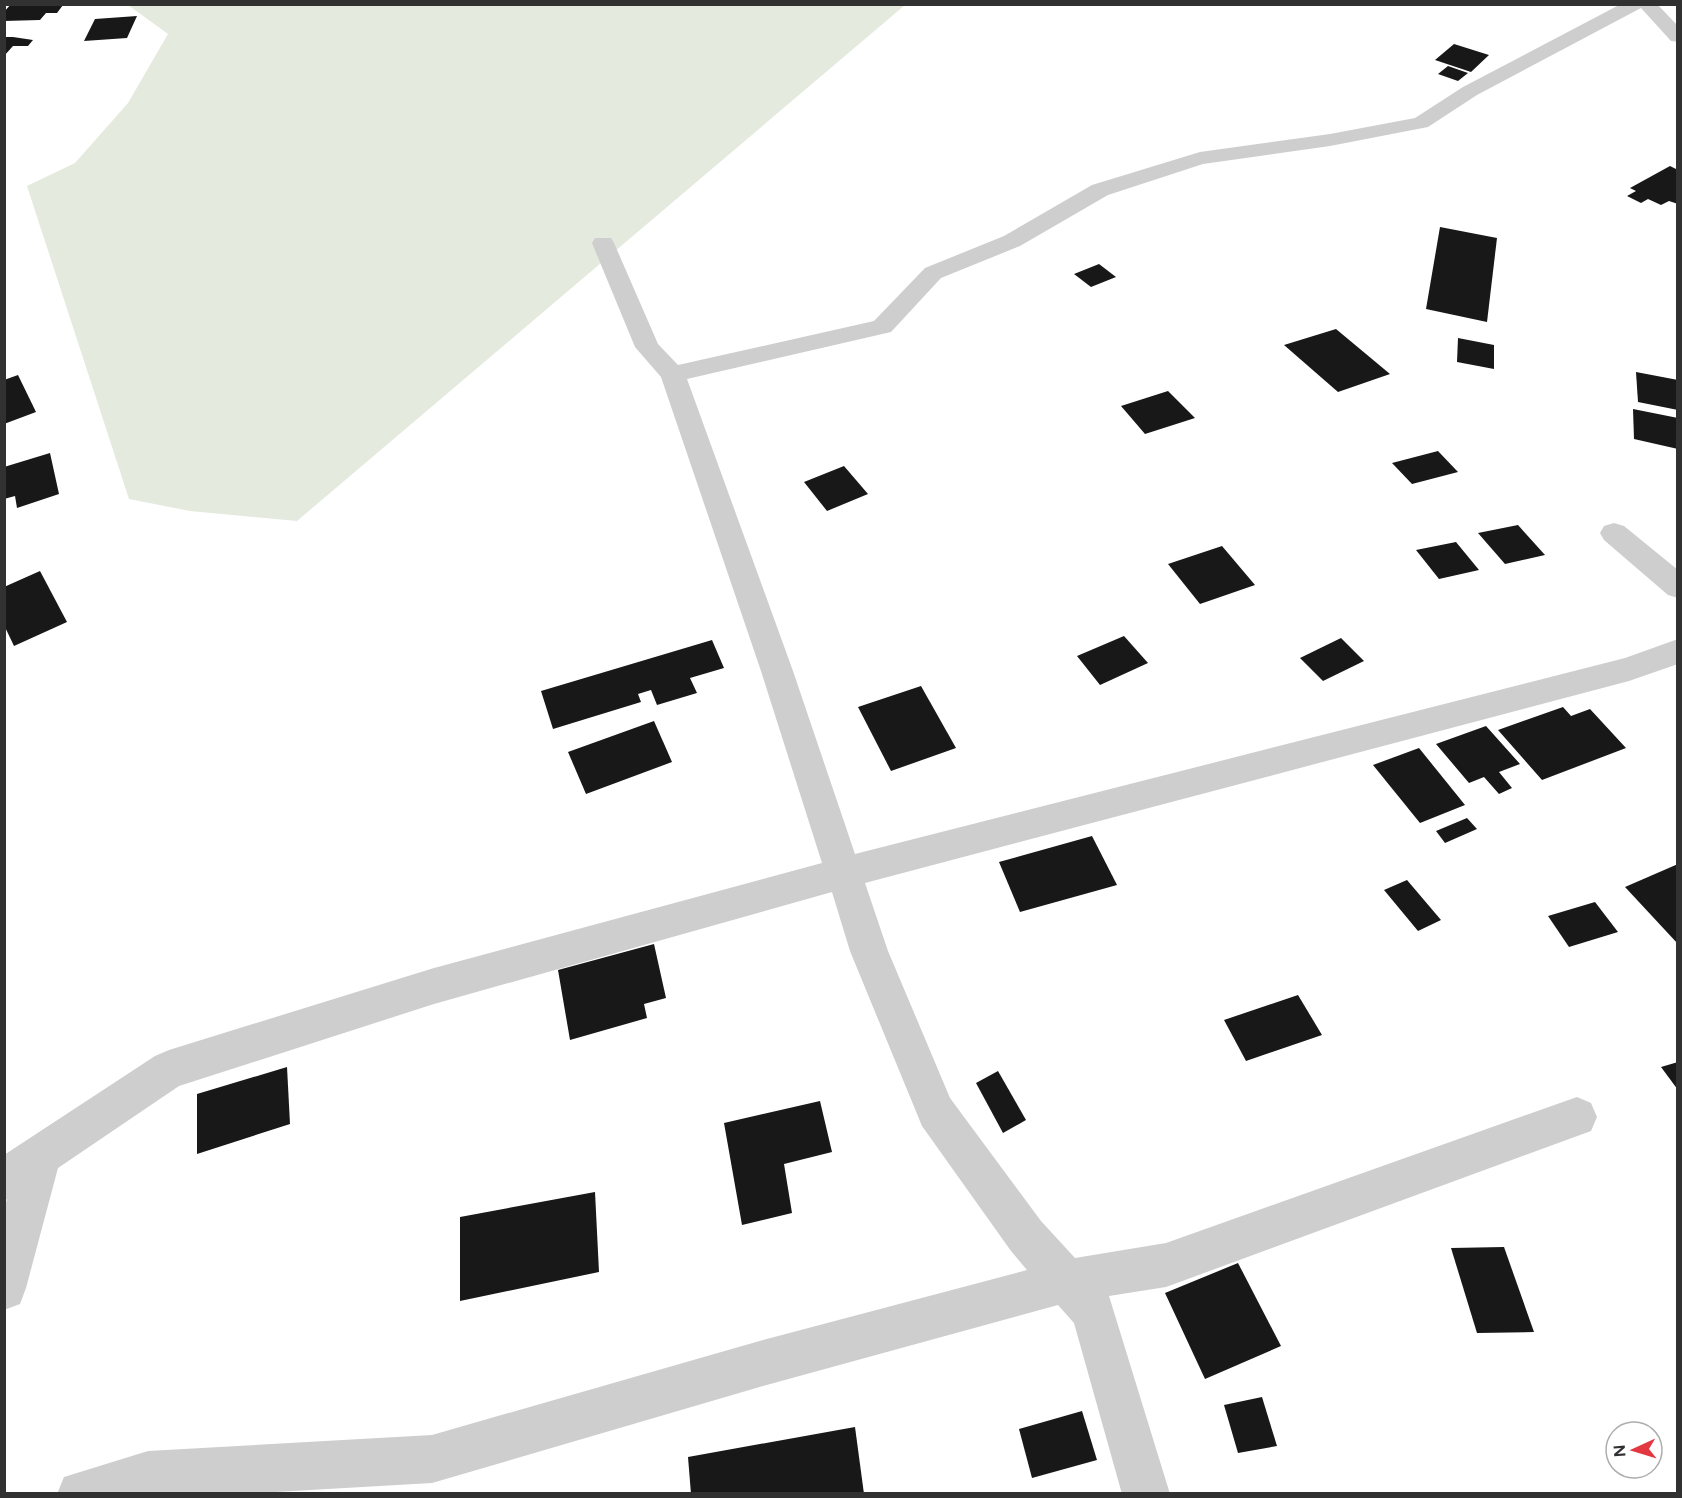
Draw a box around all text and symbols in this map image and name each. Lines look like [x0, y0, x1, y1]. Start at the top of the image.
north arrow [1604, 1420, 1664, 1480]
text: N [1610, 1444, 1629, 1458]

